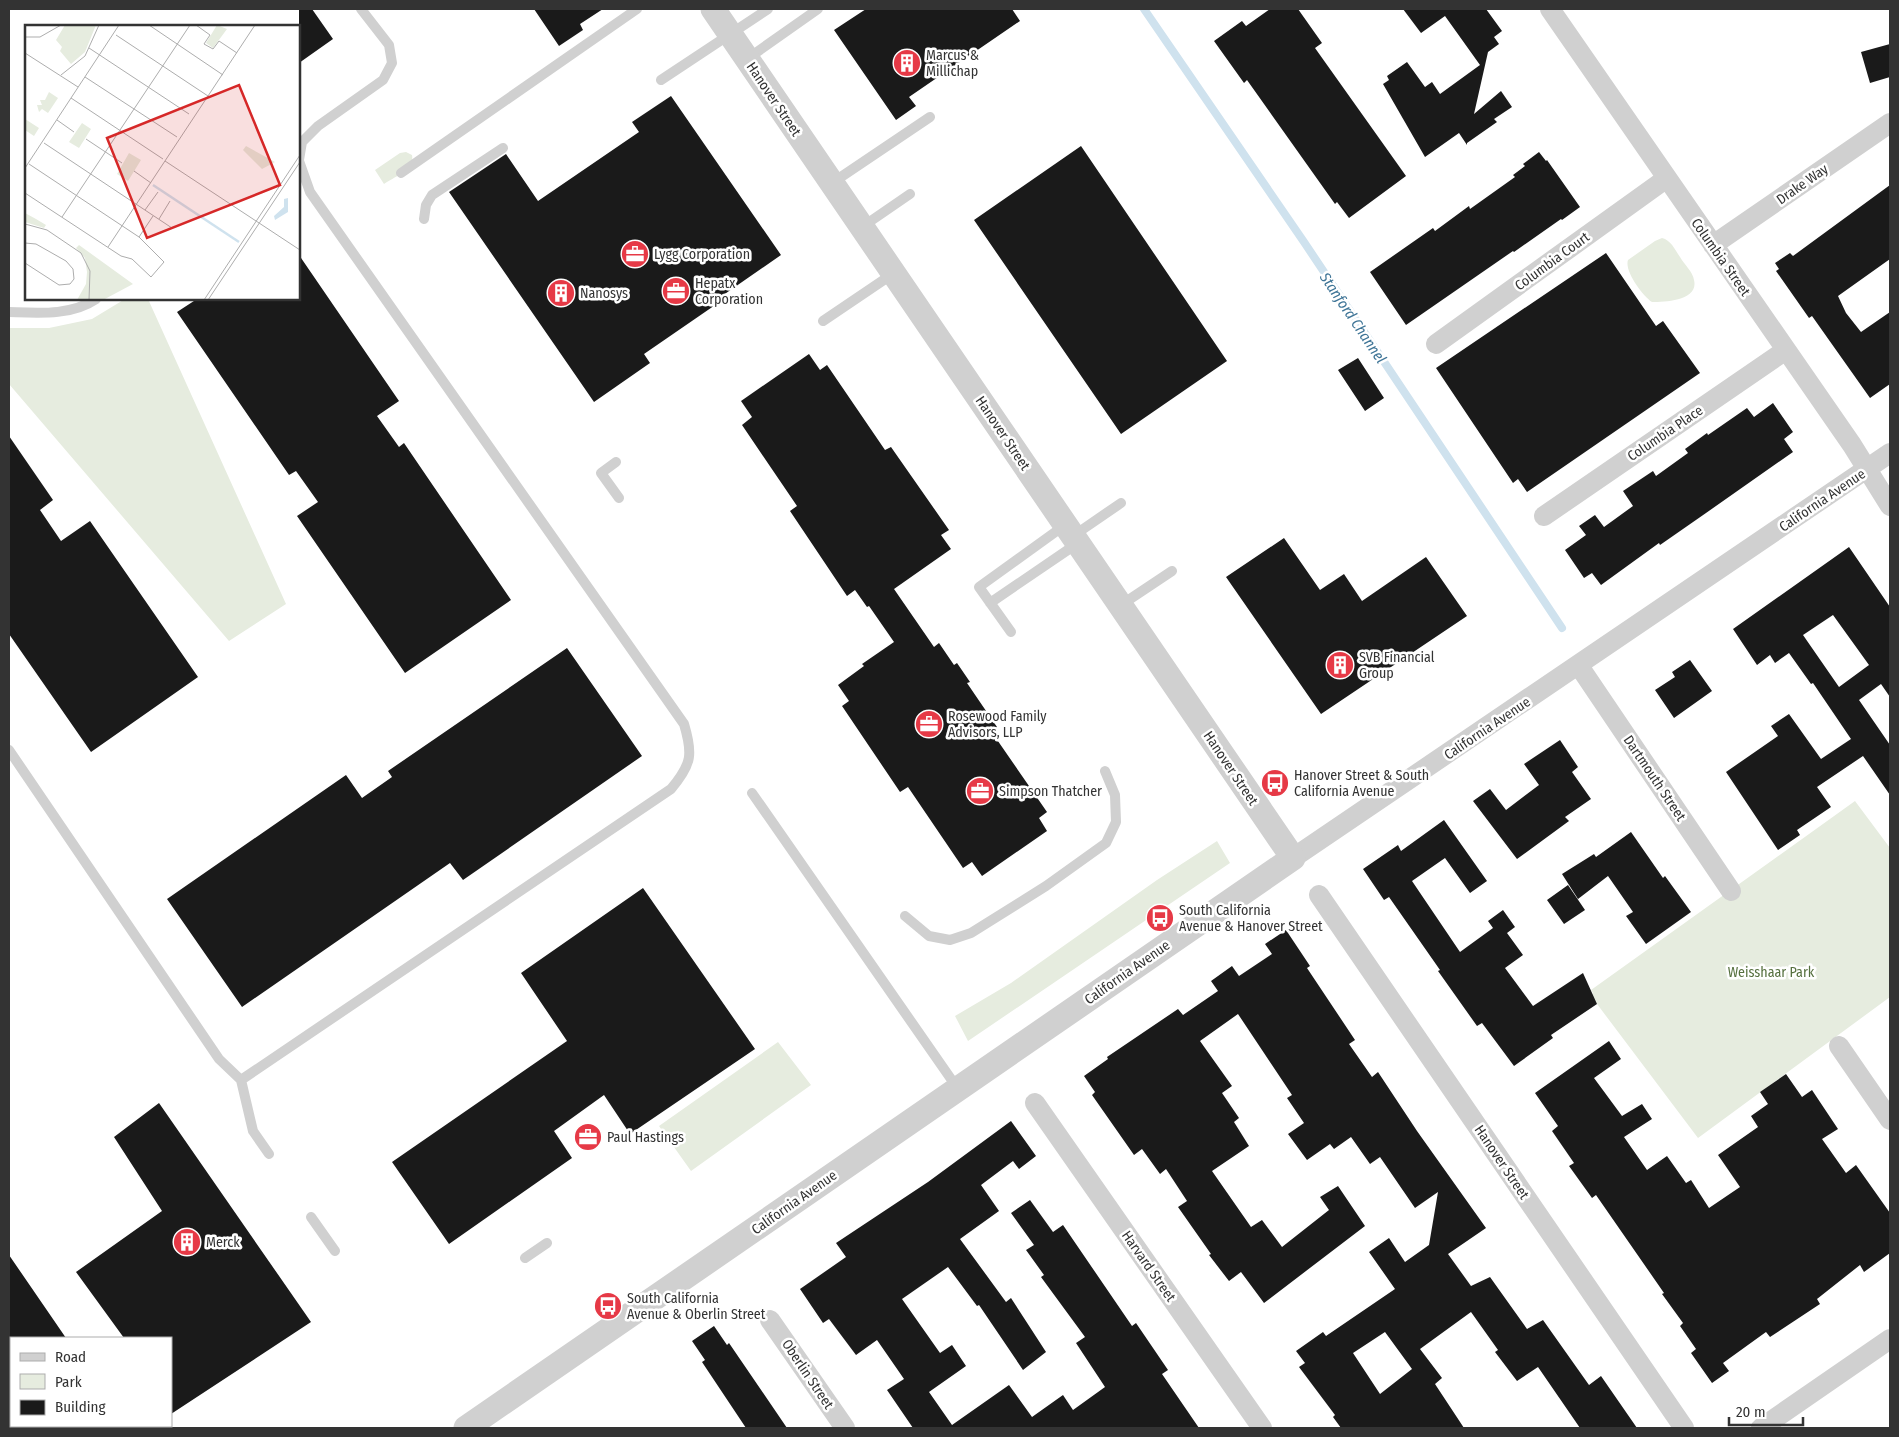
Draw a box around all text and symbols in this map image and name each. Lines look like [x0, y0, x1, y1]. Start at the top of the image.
inset map [25, 25, 300, 300]
place label: Marcus & Millichap [926, 47, 979, 80]
building icon: Marcus & Millichap [892, 48, 922, 78]
street label: Hanover Street [743, 59, 805, 140]
street label: Drake Way [1773, 160, 1832, 208]
street label: Columbia Street [1687, 215, 1754, 300]
street label: Columbia Court [1512, 228, 1593, 294]
office icon: Lygg Corporation [620, 239, 650, 269]
place label: Lygg Corporation [654, 246, 750, 263]
water label: Stanford Channel [1315, 268, 1390, 367]
place label: Hepatx Corporation [695, 275, 763, 308]
office icon: Hepatx Corporation [661, 276, 691, 306]
building icon: Nanosys [546, 278, 576, 308]
place label: Nanosys [580, 285, 628, 302]
street label: Hanover Street [972, 393, 1034, 474]
street label: Columbia Place [1624, 402, 1706, 465]
street label: California Avenue [1776, 465, 1869, 536]
place label: SVB Financial Group [1359, 649, 1435, 682]
building icon: SVB Financial Group [1325, 650, 1355, 680]
street label: California Avenue [1441, 693, 1534, 764]
place label: Rosewood Family Advisors, LLP [948, 708, 1047, 741]
office icon: Rosewood Family Advisors, LLP [914, 709, 944, 739]
street label: Hanover Street [1200, 728, 1262, 809]
street label: Dartmouth Street [1620, 732, 1690, 825]
place label: Hanover Street & South California Avenue [1294, 767, 1429, 800]
bus stop icon: Hanover Street & South California Avenue [1260, 768, 1290, 798]
office icon: Simpson Thatcher [965, 776, 995, 806]
place label: Simpson Thatcher [999, 783, 1102, 800]
place label: South California Avenue & Hanover Street [1179, 902, 1323, 935]
bus stop icon: South California Avenue & Hanover Street [1145, 903, 1175, 933]
street label: California Avenue [1081, 937, 1173, 1008]
park label: Weisshaar Park [1728, 964, 1815, 981]
office icon: Paul Hastings [573, 1122, 603, 1152]
street label: Hanover Street [1471, 1122, 1533, 1203]
place label: Paul Hastings [607, 1129, 684, 1146]
street label: California Avenue [748, 1167, 840, 1238]
building icon: Merck [172, 1227, 202, 1257]
street label: Harvard Street [1118, 1227, 1180, 1305]
place label: Merck [206, 1234, 240, 1251]
place label: South California Avenue & Oberlin Street [627, 1290, 766, 1323]
bus stop icon: South California Avenue & Oberlin Street [593, 1291, 623, 1321]
street label: Oberlin Street [778, 1336, 837, 1413]
legend [10, 1337, 172, 1427]
text: Road [55, 1348, 86, 1366]
text: Park [55, 1373, 82, 1391]
scale bar [1729, 1394, 1803, 1426]
text: Building [55, 1398, 106, 1416]
text: 20 m [1736, 1403, 1766, 1421]

